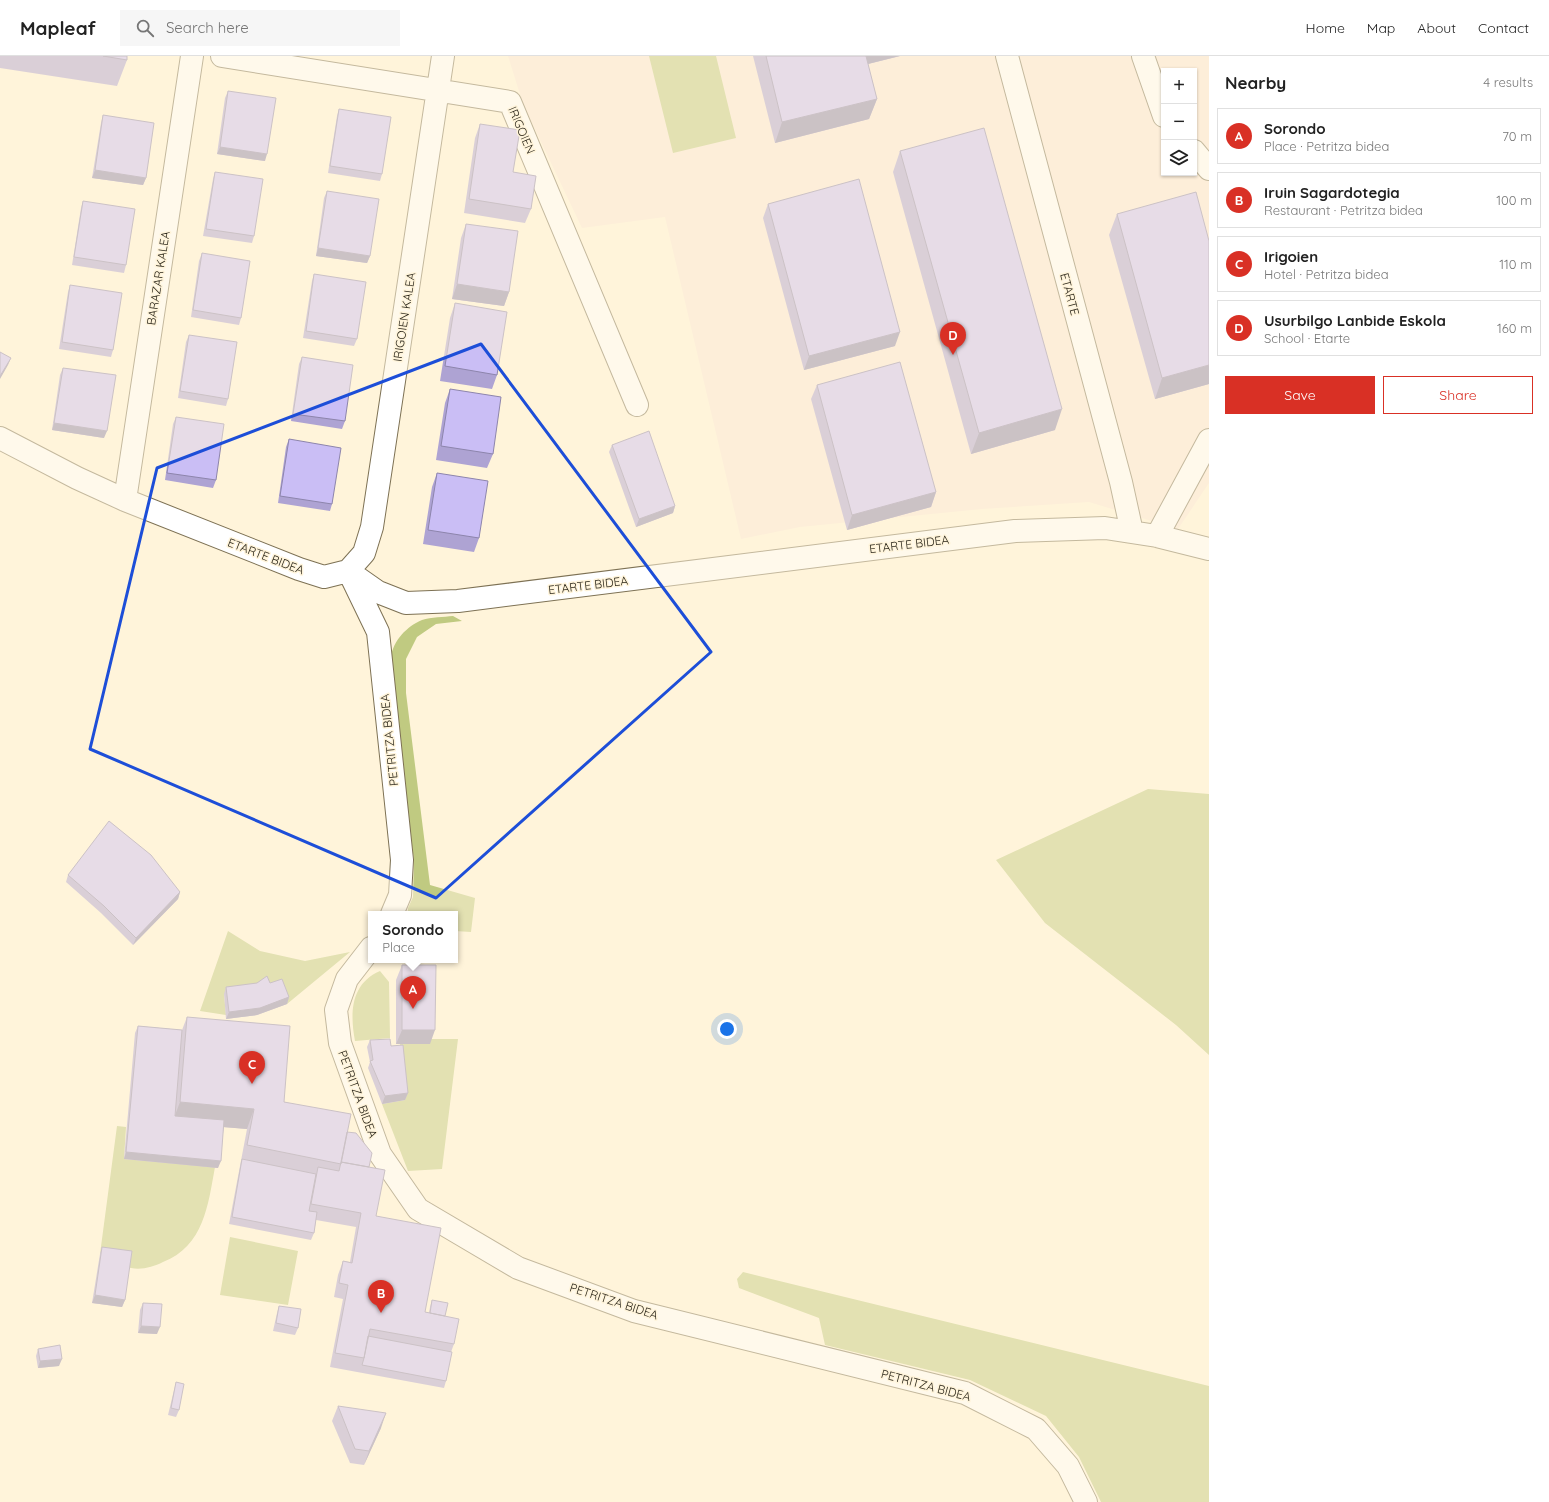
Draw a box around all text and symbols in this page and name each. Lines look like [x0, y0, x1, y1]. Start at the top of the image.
search box [120, 10, 400, 46]
text: Mapleaf [20, 16, 96, 40]
icon: search [134, 17, 156, 39]
text: Search here [166, 18, 249, 37]
text: Home [1306, 19, 1345, 37]
text: Map [1367, 19, 1395, 37]
text: About [1417, 19, 1456, 37]
text: Contact [1478, 19, 1529, 37]
map controls [1161, 68, 1197, 176]
button: + [1161, 68, 1197, 104]
text: Nearby [1225, 72, 1286, 93]
text: 4 results [1483, 74, 1533, 90]
street label: IRIGOIEN [505, 104, 539, 156]
button: − [1161, 104, 1197, 140]
text: Sorondo [1264, 119, 1326, 138]
text: A [1235, 128, 1243, 144]
text: 70 m [1502, 128, 1532, 144]
text: Place · Petritza bidea [1264, 138, 1389, 154]
button: layers [1161, 140, 1197, 176]
text: Iruin Sagardotegia [1264, 183, 1400, 202]
text: B [1235, 192, 1243, 208]
text: 100 m [1496, 192, 1532, 208]
text: Restaurant · Petritza bidea [1264, 202, 1423, 218]
street label: BARAZAR KALEA [143, 230, 173, 326]
text: Irigoien [1264, 247, 1318, 266]
text: C [1235, 256, 1243, 272]
text: 110 m [1499, 256, 1532, 272]
text: Hotel · Petritza bidea [1264, 266, 1389, 282]
street label: IRIGOIEN KALEA [390, 271, 419, 363]
street label: ETARTE [1057, 271, 1083, 317]
text: Usurbilgo Lanbide Eskola [1264, 311, 1446, 330]
text: D [1234, 320, 1244, 336]
text: 160 m [1497, 320, 1532, 336]
pin: D [940, 322, 966, 355]
text: School · Etarte [1264, 330, 1350, 346]
button: Save [1225, 376, 1375, 414]
button: Share [1383, 376, 1533, 414]
street label: ETARTE BIDEA [868, 532, 950, 556]
street label: ETARTE BIDEA [226, 535, 306, 578]
street label: ETARTE BIDEA [547, 573, 629, 597]
street label: PETRITZA BIDEA [377, 693, 401, 787]
popup [368, 911, 458, 963]
text: Sorondo [382, 920, 444, 939]
text: Place [382, 939, 415, 955]
pin: A [400, 976, 426, 1009]
your location [717, 1019, 737, 1039]
street label: PETRITZA BIDEA [335, 1048, 381, 1140]
pin: C [239, 1051, 265, 1084]
pin: B [368, 1280, 394, 1313]
street label: PETRITZA BIDEA [568, 1280, 660, 1322]
street label: PETRITZA BIDEA [879, 1366, 973, 1404]

